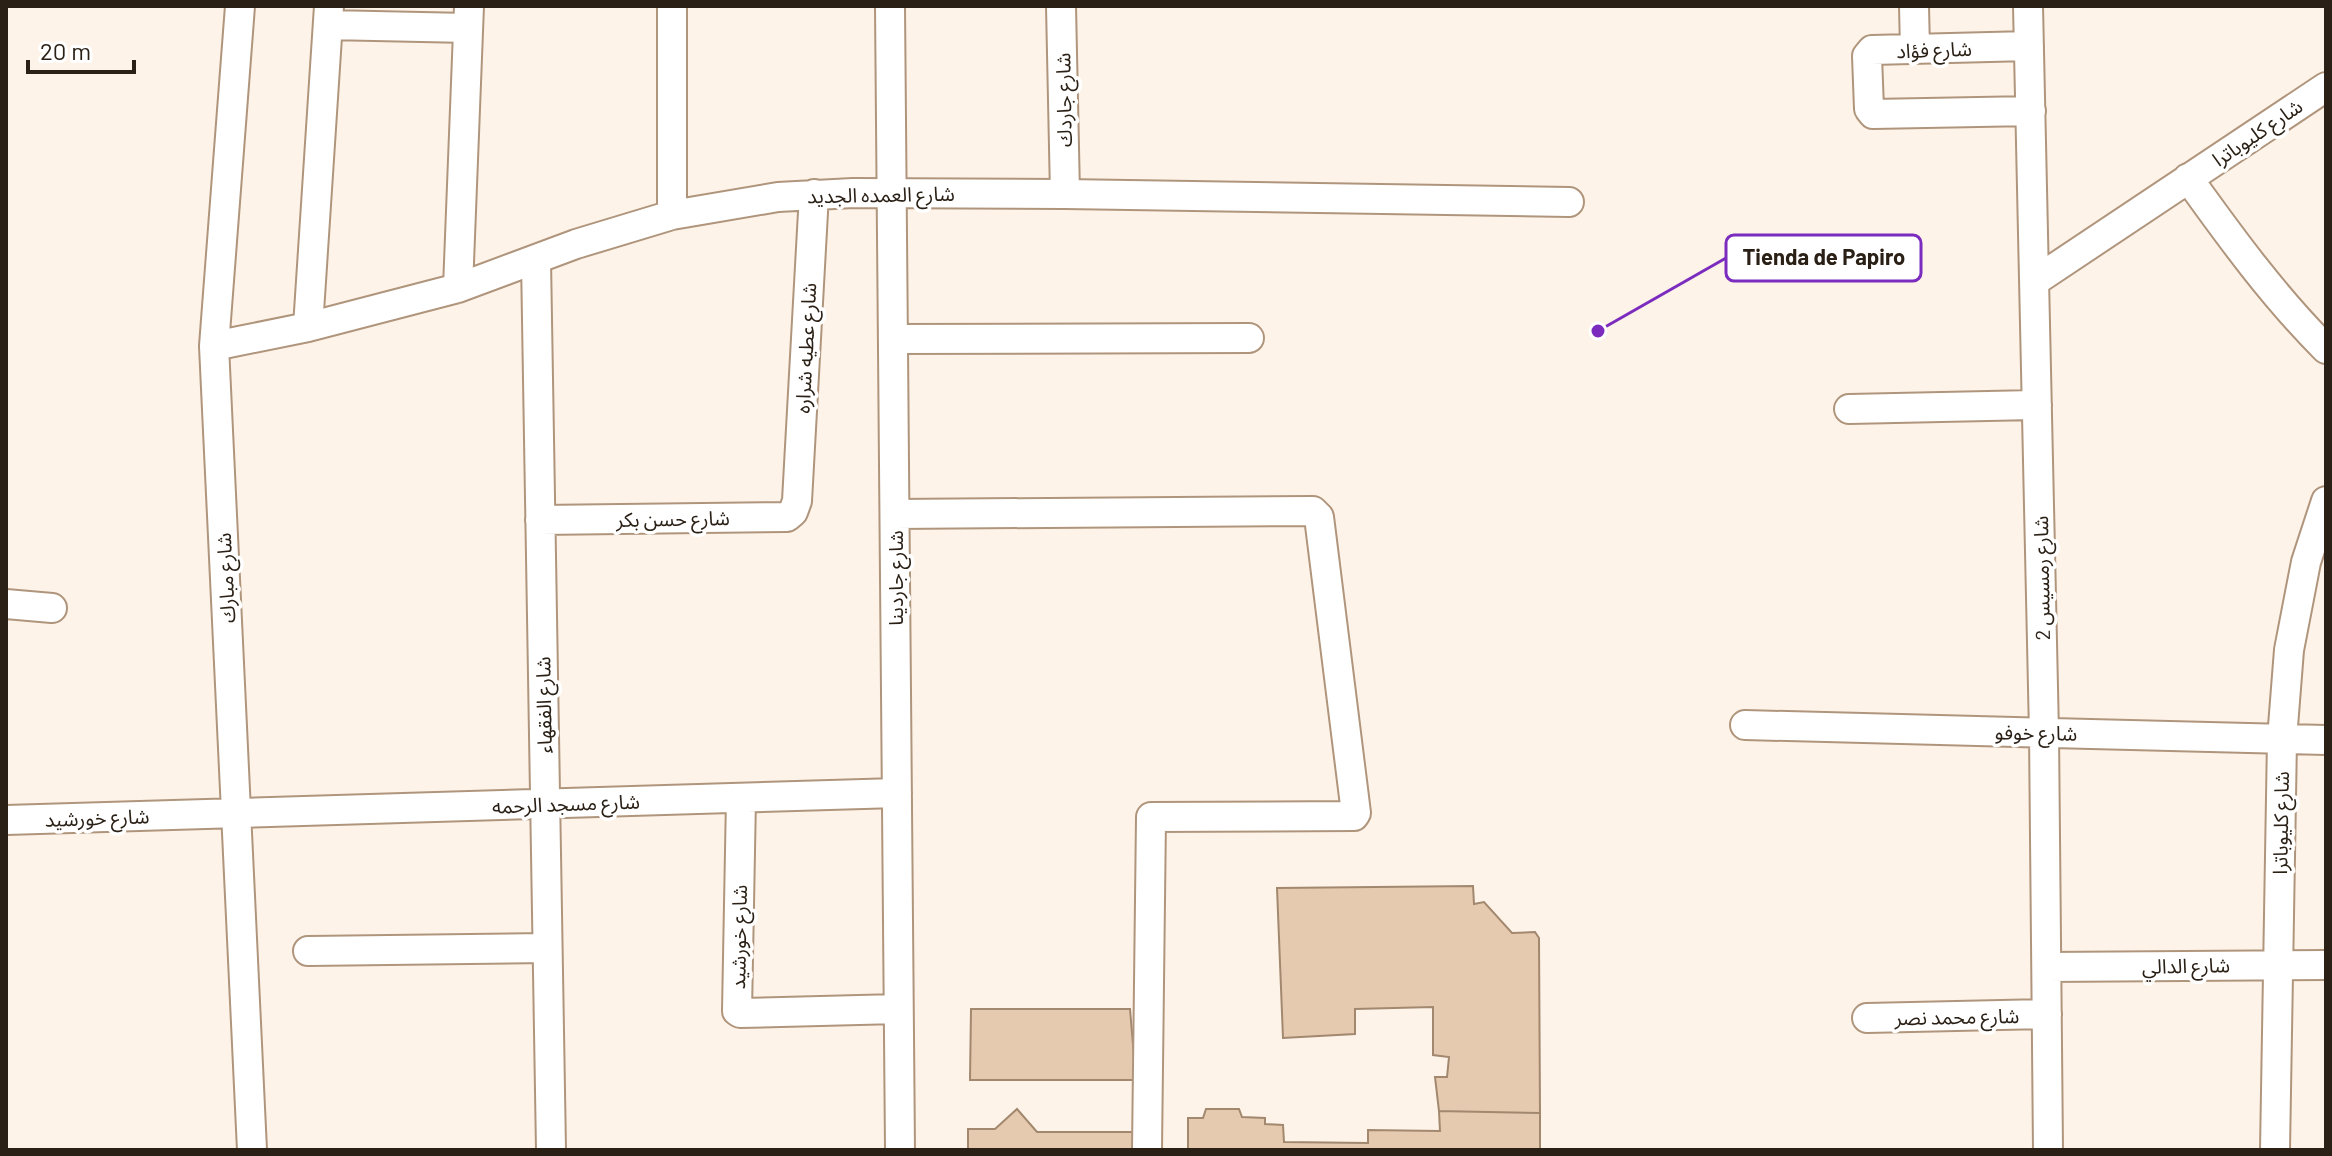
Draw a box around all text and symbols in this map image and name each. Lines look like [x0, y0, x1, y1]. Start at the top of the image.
scale bar [28, 24, 134, 74]
text: 20 m [40, 36, 91, 65]
street label: شارع فؤاد [1896, 36, 1972, 66]
street label: شارع جاردك [1050, 52, 1080, 147]
street label: شارع كليوباترا [2207, 93, 2309, 174]
street label: شارع العمده الجديد [807, 181, 955, 211]
callout: Tienda de Papiro [1726, 235, 1921, 281]
text: Tienda de Papiro [1743, 243, 1905, 269]
street label: شارع عطيه شراره [790, 282, 824, 414]
street label: شارع حسن بكر [615, 505, 730, 535]
street label: شارع رمسيس 2 [2028, 515, 2058, 641]
street label: شارع جاردينا [883, 530, 911, 626]
street label: شارع مبارك [211, 532, 243, 624]
street label: شارع الفقهاء [530, 656, 560, 754]
street label: شارع خوفو [1994, 719, 2078, 749]
street label: شارع كليوباترا [2267, 771, 2297, 875]
street label: شارع مسجد الرحمه [492, 788, 641, 822]
street label: شارع خورشيد [44, 803, 150, 835]
street label: شارع خورشيد [725, 884, 755, 990]
street label: شارع الدالي [2142, 952, 2230, 982]
street label: شارع محمد نصر [1893, 1003, 2020, 1033]

